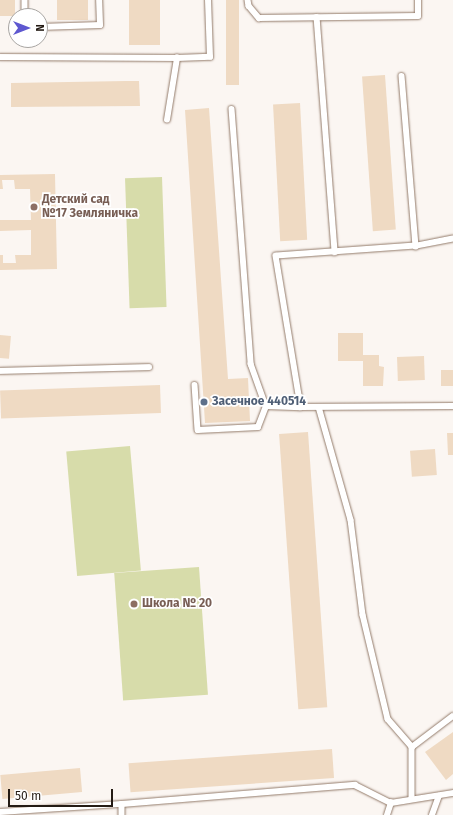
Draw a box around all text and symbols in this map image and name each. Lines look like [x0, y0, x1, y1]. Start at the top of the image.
north arrow [8, 8, 48, 48]
text: N [33, 24, 46, 32]
place label: Детский сад №17 Земляничка [42, 193, 138, 221]
marker: Детский сад №17 Земляничка [29, 202, 39, 212]
place label: Засечное 440514 [212, 395, 306, 409]
marker: Засечное 440514 [199, 397, 209, 407]
place label: Школа № 20 [142, 597, 212, 611]
marker: Школа № 20 [129, 599, 139, 609]
scale bar [10, 781, 115, 807]
text: 50 m [15, 789, 41, 803]

